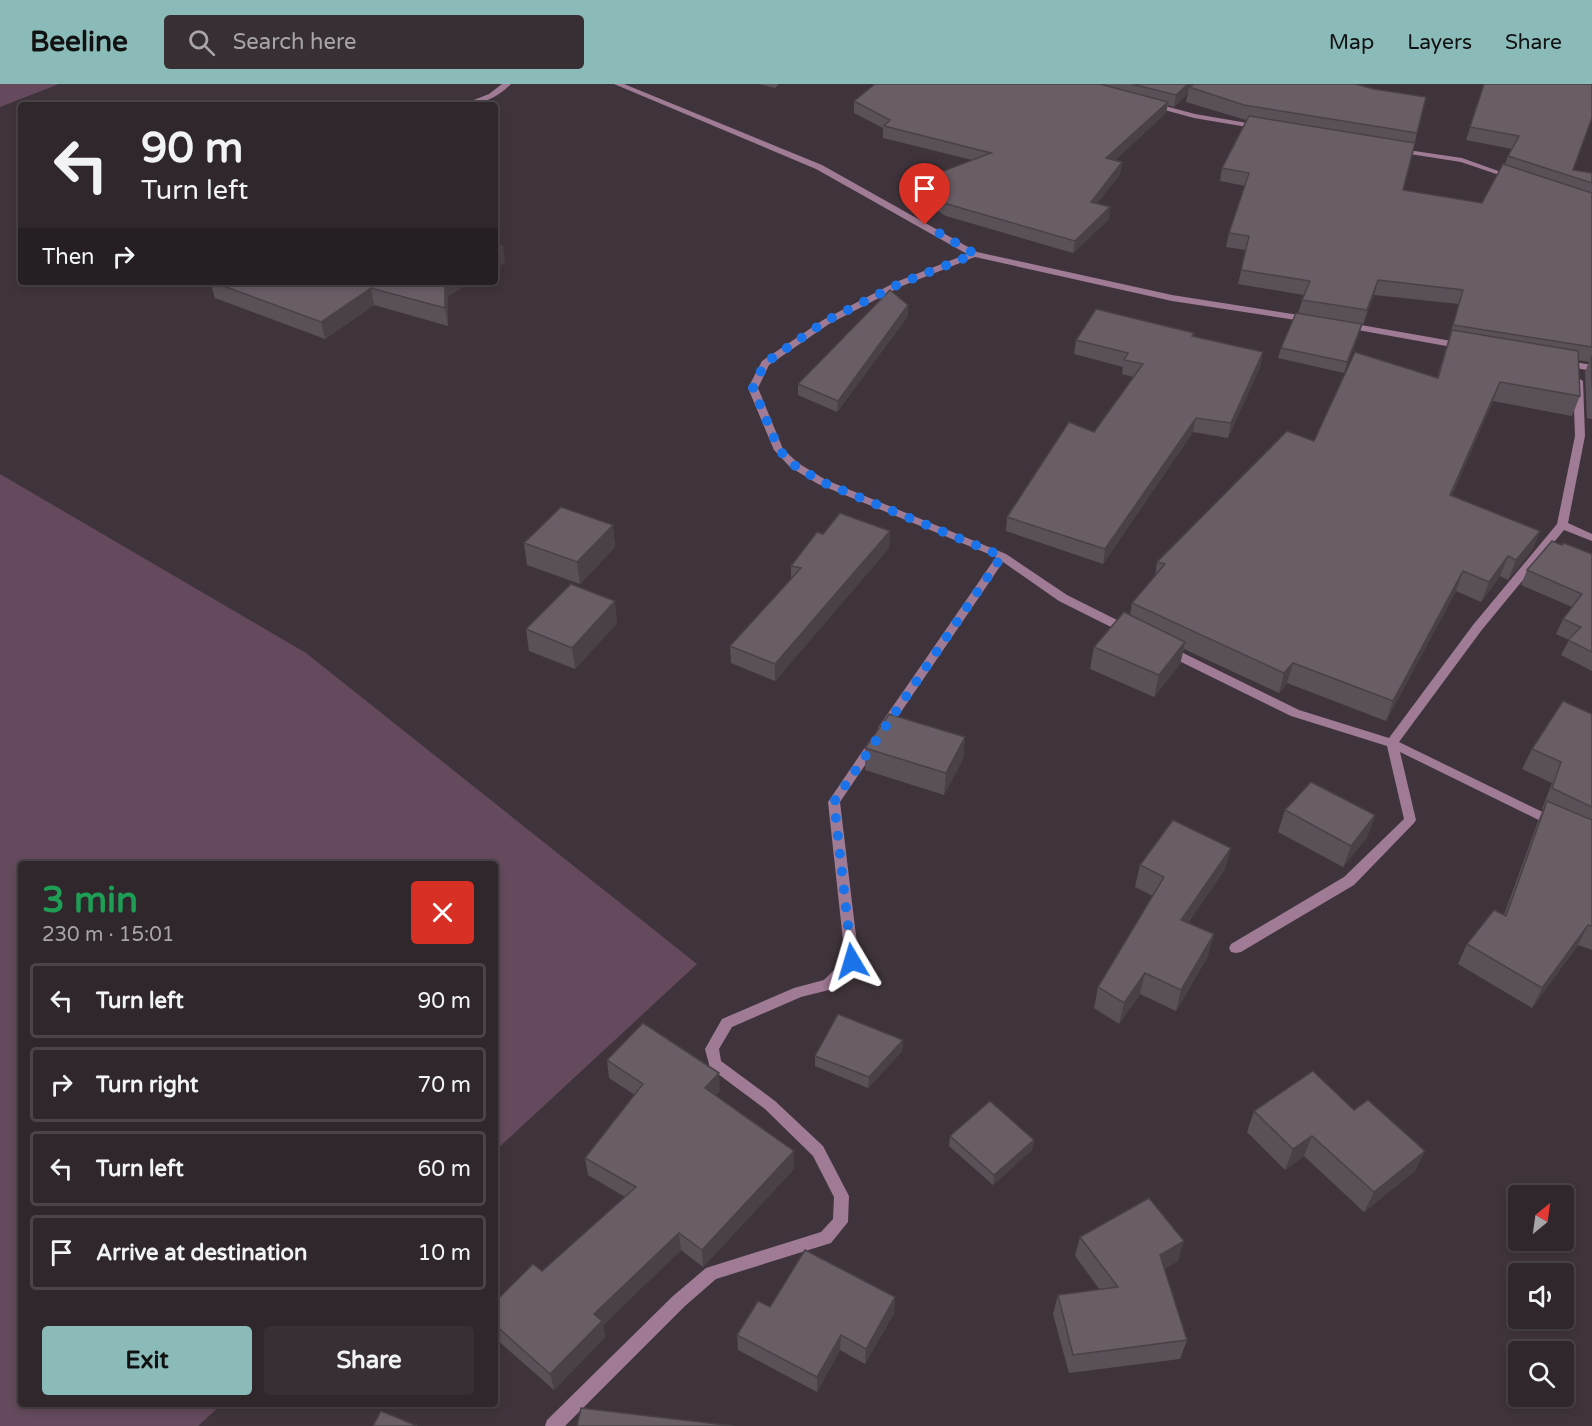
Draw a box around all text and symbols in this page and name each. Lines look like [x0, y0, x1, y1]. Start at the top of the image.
search box [164, 15, 584, 69]
text: Beeline [30, 25, 128, 59]
icon: search [185, 26, 218, 59]
text: Search here [233, 29, 357, 55]
text: Map [1329, 30, 1374, 55]
text: Layers [1407, 30, 1472, 55]
text: Share [1505, 30, 1562, 55]
text: 90 m [141, 123, 243, 174]
icon: left [42, 126, 120, 204]
pin [899, 163, 950, 225]
icon: arrive [908, 172, 941, 205]
text: Turn left [141, 174, 248, 207]
icon: right [107, 240, 140, 273]
text: Then [42, 244, 95, 270]
text: 3 min [42, 879, 138, 922]
button: close [411, 881, 474, 944]
text: 230 m · 15:01 [42, 923, 174, 947]
position arrow [820, 929, 884, 993]
icon: left [45, 984, 78, 1017]
text: Turn left [96, 988, 184, 1014]
text: 90 m [417, 988, 471, 1014]
icon: right [45, 1068, 78, 1101]
text: Turn right [96, 1072, 198, 1098]
text: 70 m [417, 1072, 471, 1098]
icon: left [45, 1152, 78, 1185]
text: Turn left [96, 1156, 184, 1182]
text: 60 m [417, 1156, 471, 1182]
north arrow [1508, 1185, 1574, 1251]
map controls [1508, 1185, 1574, 1407]
icon: arrive [45, 1236, 78, 1269]
text: Arrive at destination [96, 1240, 307, 1266]
text: 10 m [417, 1240, 471, 1266]
button: sound [1508, 1263, 1574, 1329]
button: Exit [42, 1326, 252, 1395]
button: Share [264, 1326, 474, 1395]
button: search [1508, 1341, 1574, 1407]

